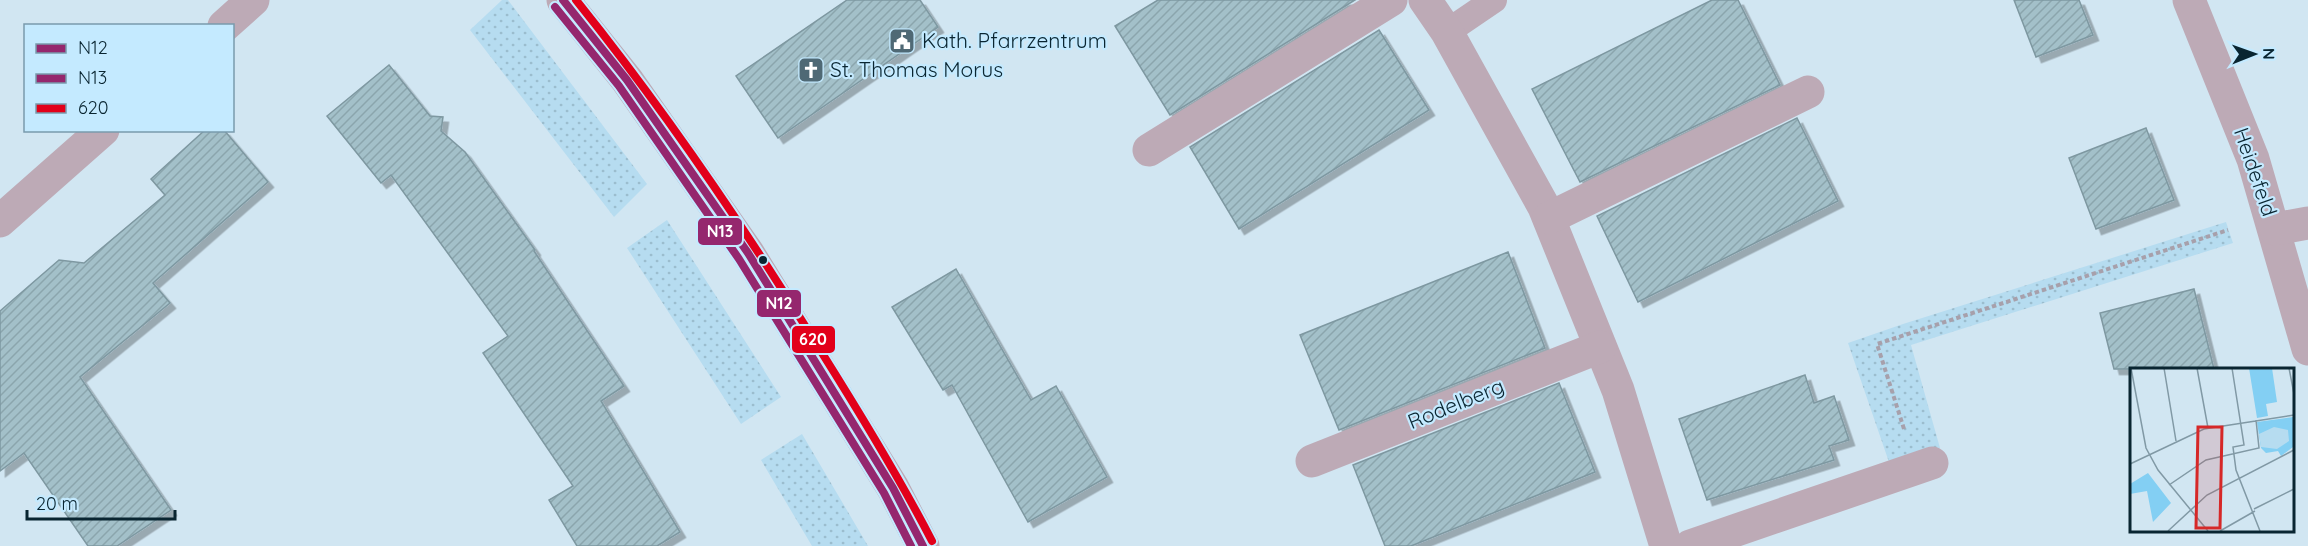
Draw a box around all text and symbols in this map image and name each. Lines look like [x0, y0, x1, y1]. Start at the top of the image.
legend [24, 24, 234, 132]
north arrow [2224, 24, 2284, 84]
public building icon: Kath. Pfarrzentrum [887, 26, 917, 56]
place label: Kath. Pfarrzentrum [922, 27, 1107, 53]
text: N12 [78, 36, 108, 59]
text: N [2259, 48, 2279, 60]
church icon: St. Thomas Morus [796, 55, 826, 85]
place label: St. Thomas Morus [830, 56, 1003, 82]
text: N13 [78, 66, 107, 89]
text: 620 [78, 96, 108, 119]
street label: Heidefeld [2229, 124, 2283, 219]
line badge: N13 [697, 217, 743, 246]
text: N13 [707, 221, 733, 241]
unlabelled marker [757, 254, 769, 266]
line badge: N12 [756, 289, 802, 318]
text: N12 [765, 293, 793, 313]
line badge: 620 [791, 325, 836, 354]
text: 620 [799, 329, 827, 349]
inset map [2130, 368, 2293, 531]
street label: Rodelberg [1404, 372, 1508, 434]
scale bar [27, 483, 176, 521]
text: 20 m [36, 492, 78, 515]

